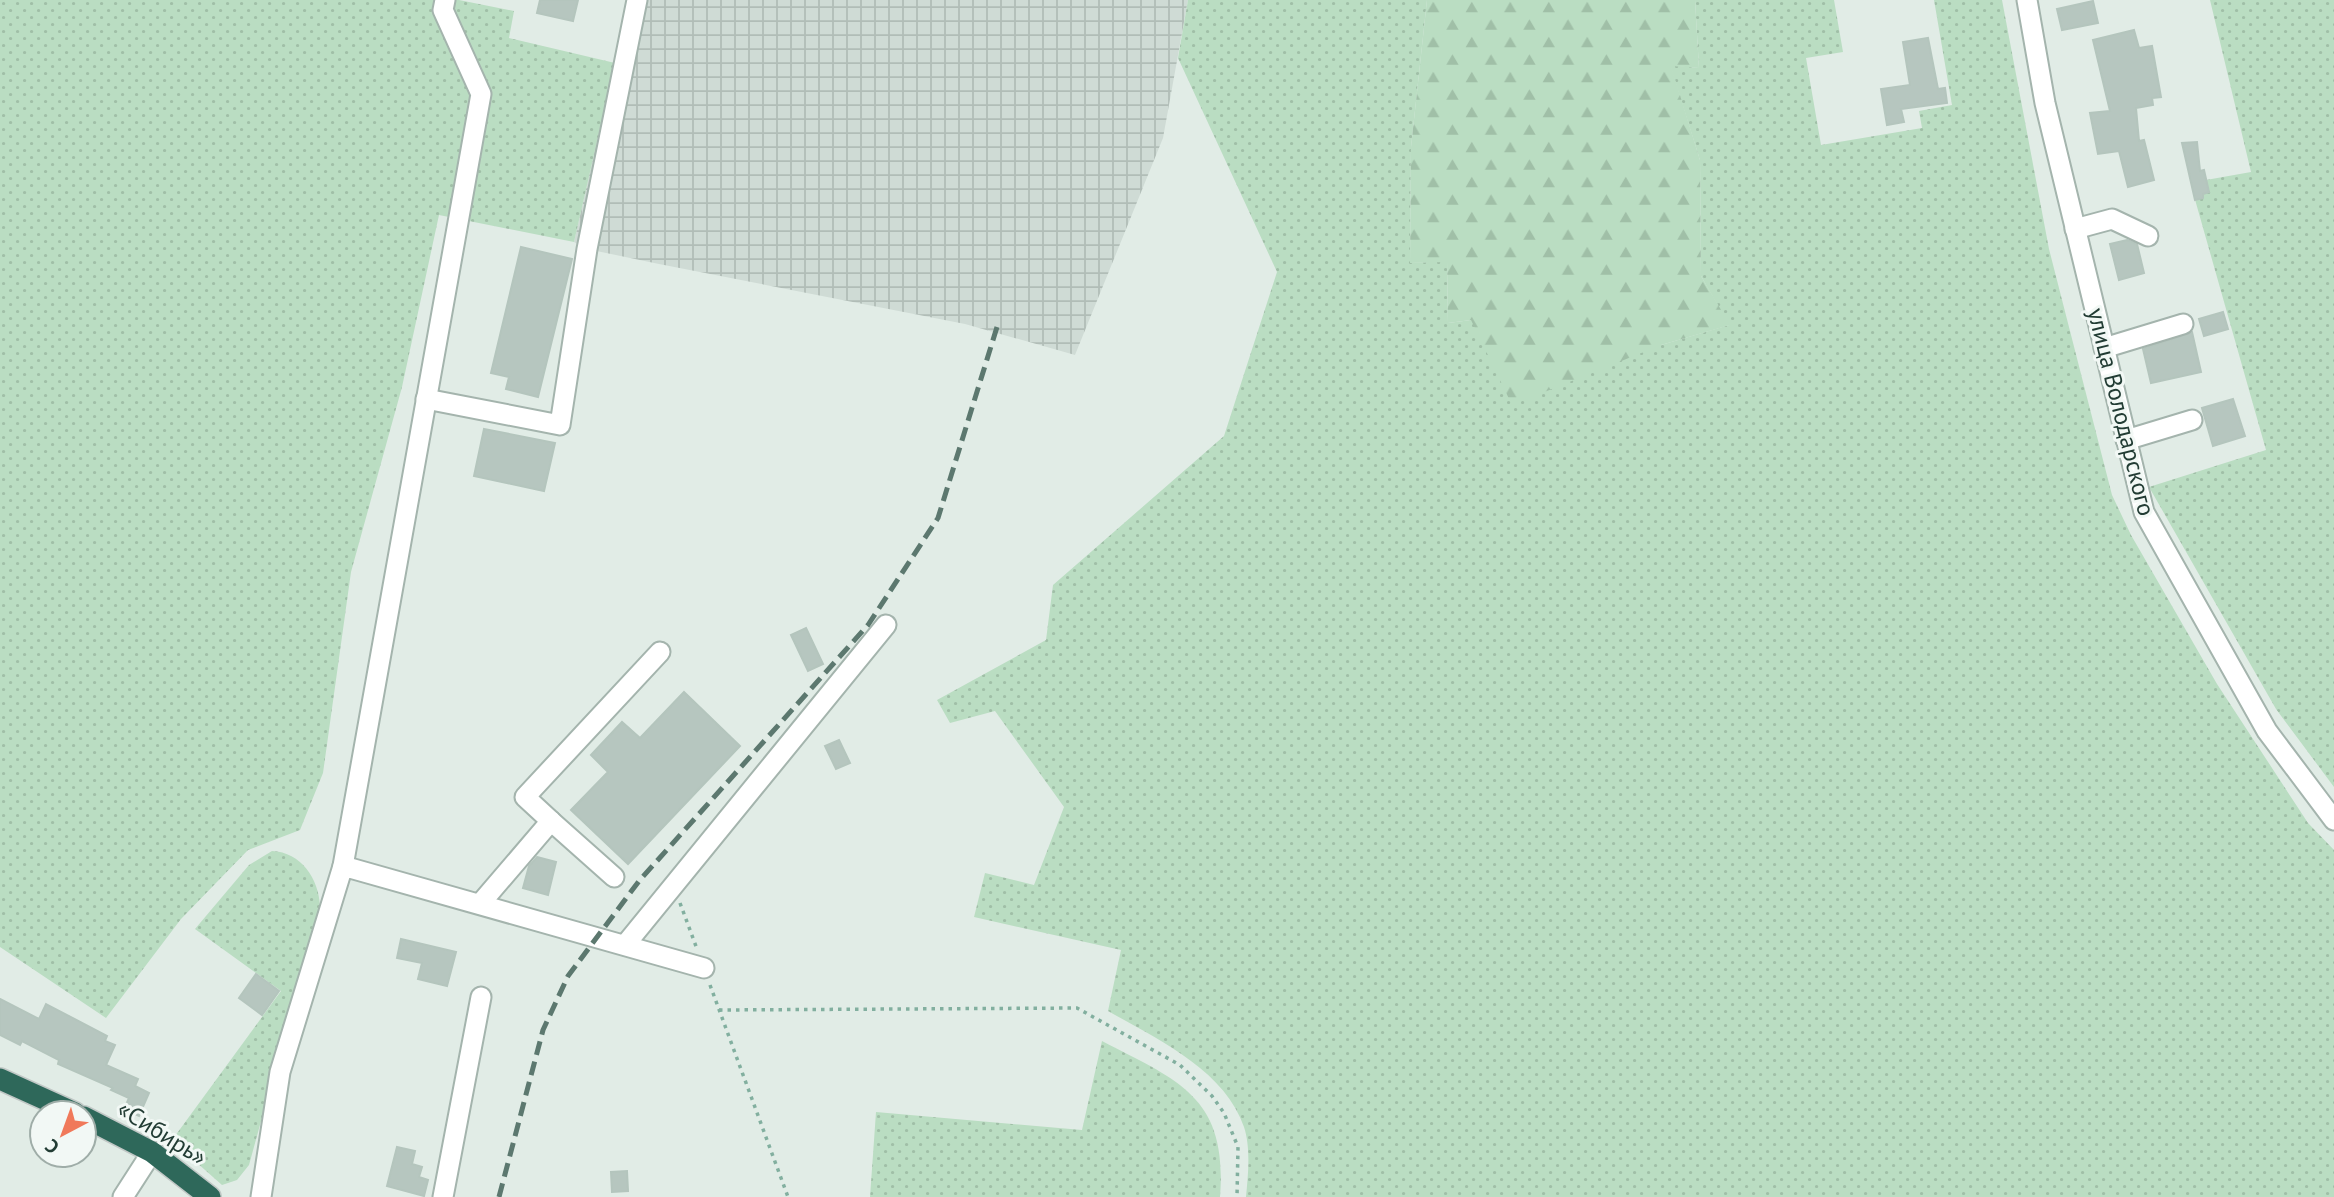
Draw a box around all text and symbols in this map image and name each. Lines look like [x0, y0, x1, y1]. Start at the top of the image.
street label: улица Володарского [2081, 305, 2162, 519]
street label: «Сибирь» [112, 1093, 213, 1172]
north arrow [28, 1099, 98, 1169]
text: С [40, 1134, 64, 1159]

